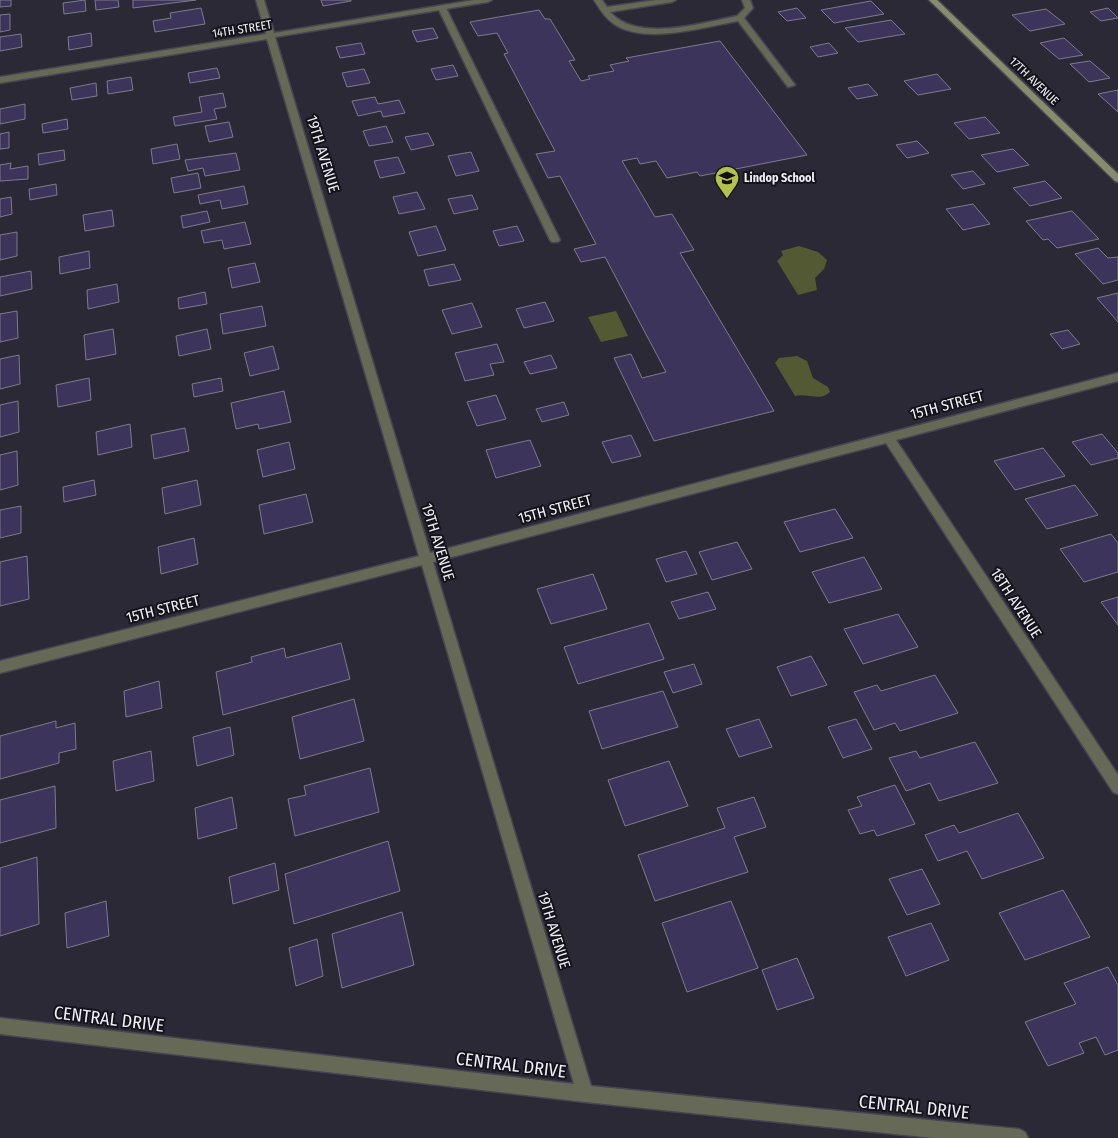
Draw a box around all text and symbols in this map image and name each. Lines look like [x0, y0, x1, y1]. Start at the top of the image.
street label: 14TH STREET [211, 17, 273, 41]
street label: 17TH AVENUE [1006, 54, 1062, 108]
street label: 19TH AVENUE [303, 113, 343, 195]
school or university icon: Lindop School [714, 165, 740, 199]
place label: Lindop School [744, 171, 816, 185]
street label: 15TH STREET [908, 387, 986, 423]
street label: 15TH STREET [516, 491, 594, 527]
street label: 19TH AVENUE [418, 501, 458, 583]
street label: 18TH AVENUE [987, 565, 1045, 641]
street label: 15TH STREET [124, 591, 202, 627]
street label: 19TH AVENUE [534, 889, 574, 971]
street label: CENTRAL DRIVE [53, 1001, 165, 1037]
street label: CENTRAL DRIVE [455, 1047, 567, 1083]
street label: CENTRAL DRIVE [858, 1090, 970, 1124]

